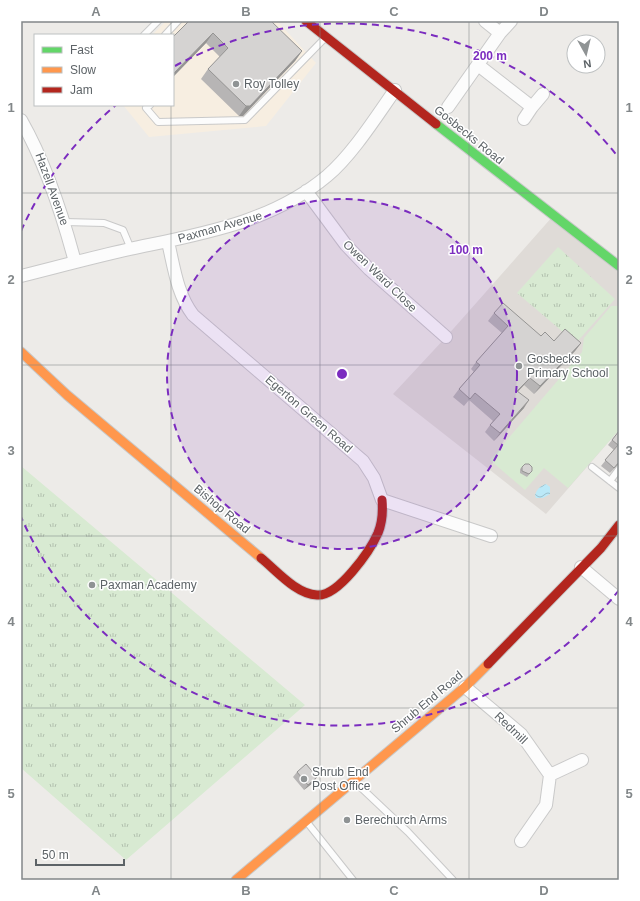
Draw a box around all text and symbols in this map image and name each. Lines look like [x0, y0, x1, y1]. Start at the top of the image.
text: A [91, 4, 101, 19]
text: B [241, 4, 251, 19]
text: C [389, 4, 399, 19]
text: D [539, 4, 549, 19]
legend [34, 34, 174, 106]
north arrow [566, 34, 606, 74]
text: Fast [70, 43, 94, 57]
text: 200 m [473, 49, 507, 63]
text: N [583, 57, 592, 70]
text: Slow [70, 63, 96, 77]
place label: Roy Tolley [244, 77, 299, 91]
marker: Roy Tolley [231, 79, 241, 89]
text: Jam [70, 83, 93, 97]
text: 1 [7, 100, 15, 115]
text: 1 [625, 100, 633, 115]
street label: Gosbecks Road [431, 103, 507, 167]
street label: Hazell Avenue [32, 151, 72, 228]
street label: Paxman Avenue [176, 208, 264, 246]
street label: Owen Ward Close [340, 237, 420, 315]
text: 100 m [449, 243, 483, 257]
text: 2 [7, 272, 15, 287]
text: 2 [625, 272, 633, 287]
place label: Gosbecks Primary School [527, 352, 608, 380]
marker: Gosbecks Primary School [514, 361, 524, 371]
centre of rings [335, 367, 349, 381]
street label: Egerton Green Road [263, 372, 355, 456]
text: 3 [7, 443, 15, 458]
text: 3 [625, 443, 633, 458]
street label: Bishop Road [191, 482, 253, 536]
place label: Paxman Academy [100, 578, 197, 592]
marker: Paxman Academy [87, 580, 97, 590]
text: 4 [7, 614, 15, 629]
text: 4 [625, 614, 633, 629]
street label: Shrub End Road [389, 668, 465, 736]
street label: Redmill [492, 709, 530, 747]
place label: Shrub End Post Office [312, 765, 371, 793]
marker: Shrub End Post Office [299, 774, 309, 784]
text: 5 [7, 786, 15, 801]
text: 5 [625, 786, 633, 801]
place label: Berechurch Arms [355, 813, 447, 827]
marker: Berechurch Arms [342, 815, 352, 825]
scale bar [36, 841, 124, 867]
text: 50 m [42, 848, 69, 862]
text: A [91, 883, 101, 898]
text: B [241, 883, 251, 898]
text: C [389, 883, 399, 898]
text: D [539, 883, 549, 898]

